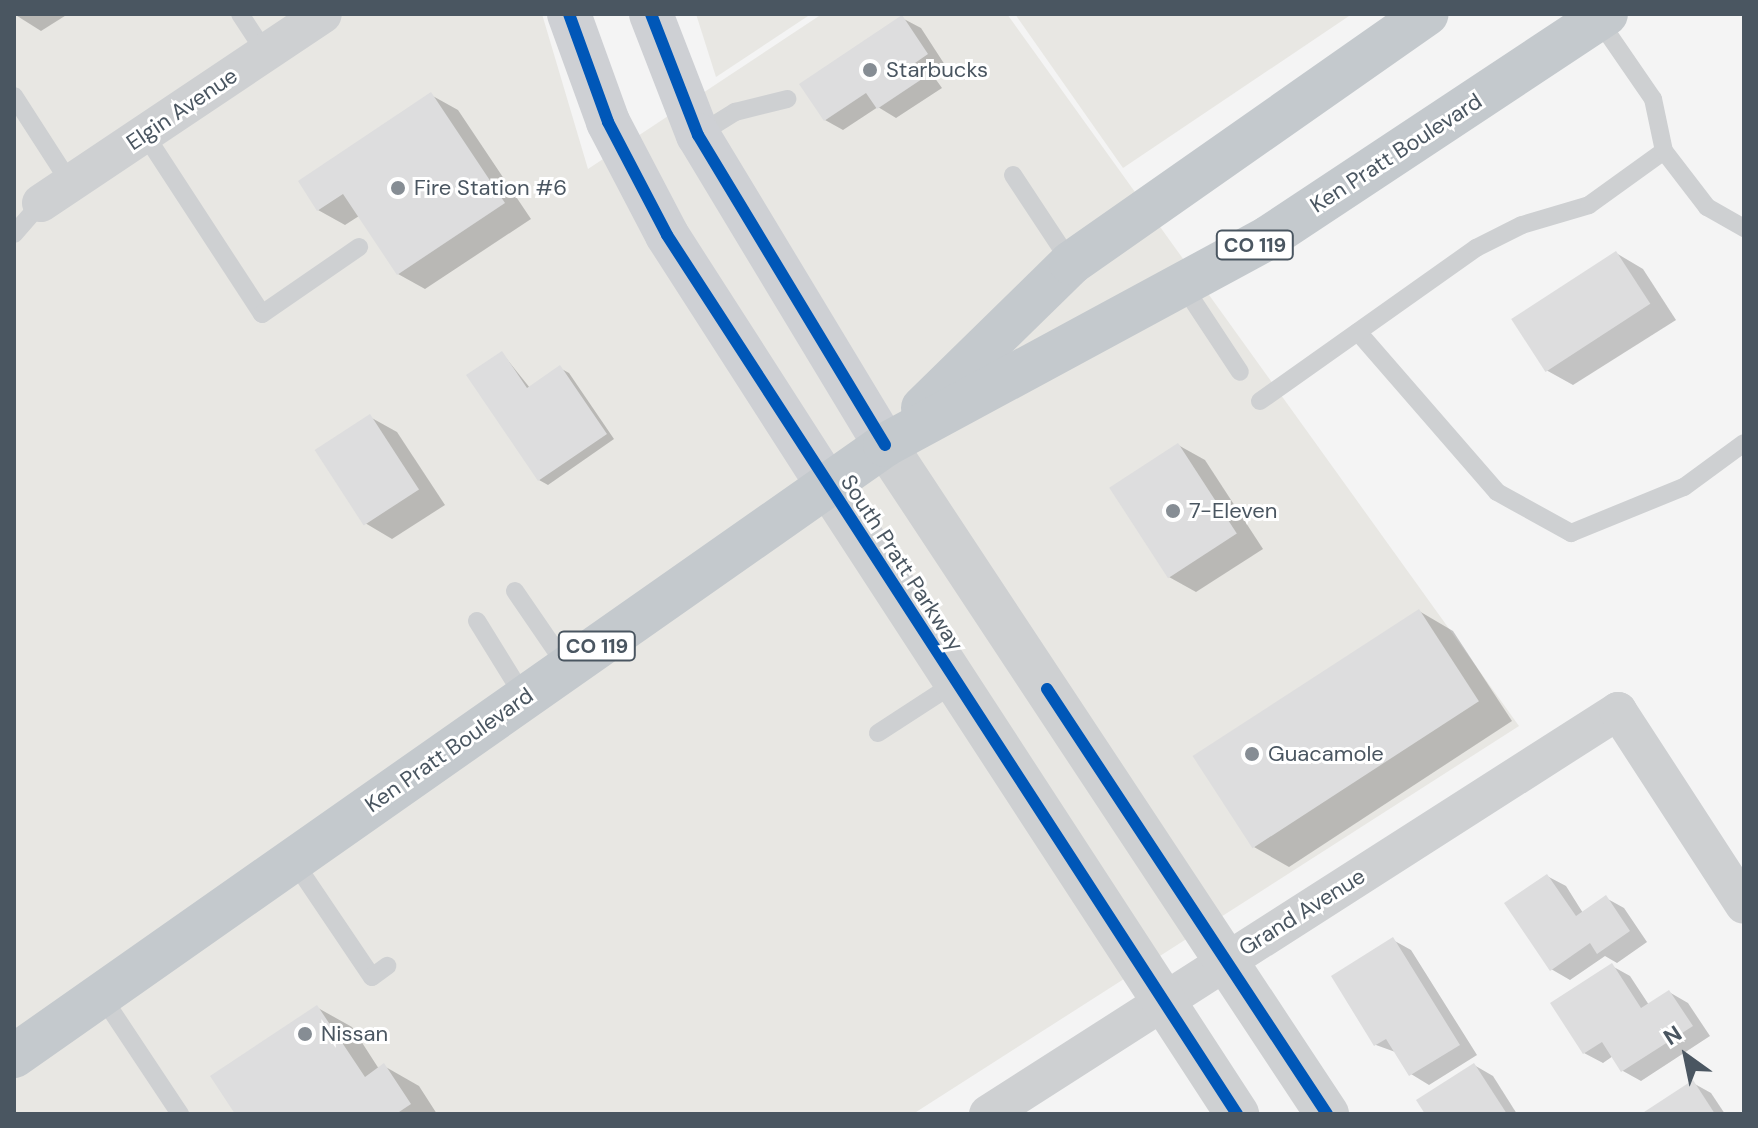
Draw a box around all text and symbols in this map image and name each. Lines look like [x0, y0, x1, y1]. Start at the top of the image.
place label: Starbucks [886, 57, 988, 83]
marker: Starbucks [861, 61, 879, 79]
street label: Elgin Avenue [122, 62, 242, 156]
street label: Ken Pratt Boulevard [1305, 88, 1487, 218]
place label: Fire Station #6 [414, 175, 567, 201]
marker: Fire Station #6 [389, 179, 407, 197]
road number: CO 119 [1215, 229, 1295, 261]
street label: South Pratt Parkway [835, 470, 969, 656]
place label: 7-Eleven [1189, 498, 1277, 524]
marker: 7-Eleven [1164, 502, 1182, 520]
road number: CO 119 [557, 630, 637, 662]
street label: Ken Pratt Boulevard [360, 682, 538, 818]
place label: Guacamole [1268, 741, 1384, 767]
marker: Guacamole [1243, 745, 1261, 763]
street label: Grand Avenue [1234, 863, 1370, 961]
north arrow [1646, 1016, 1726, 1096]
text: N [1658, 1019, 1687, 1052]
place label: Nissan [321, 1021, 388, 1047]
marker: Nissan [296, 1025, 314, 1043]

